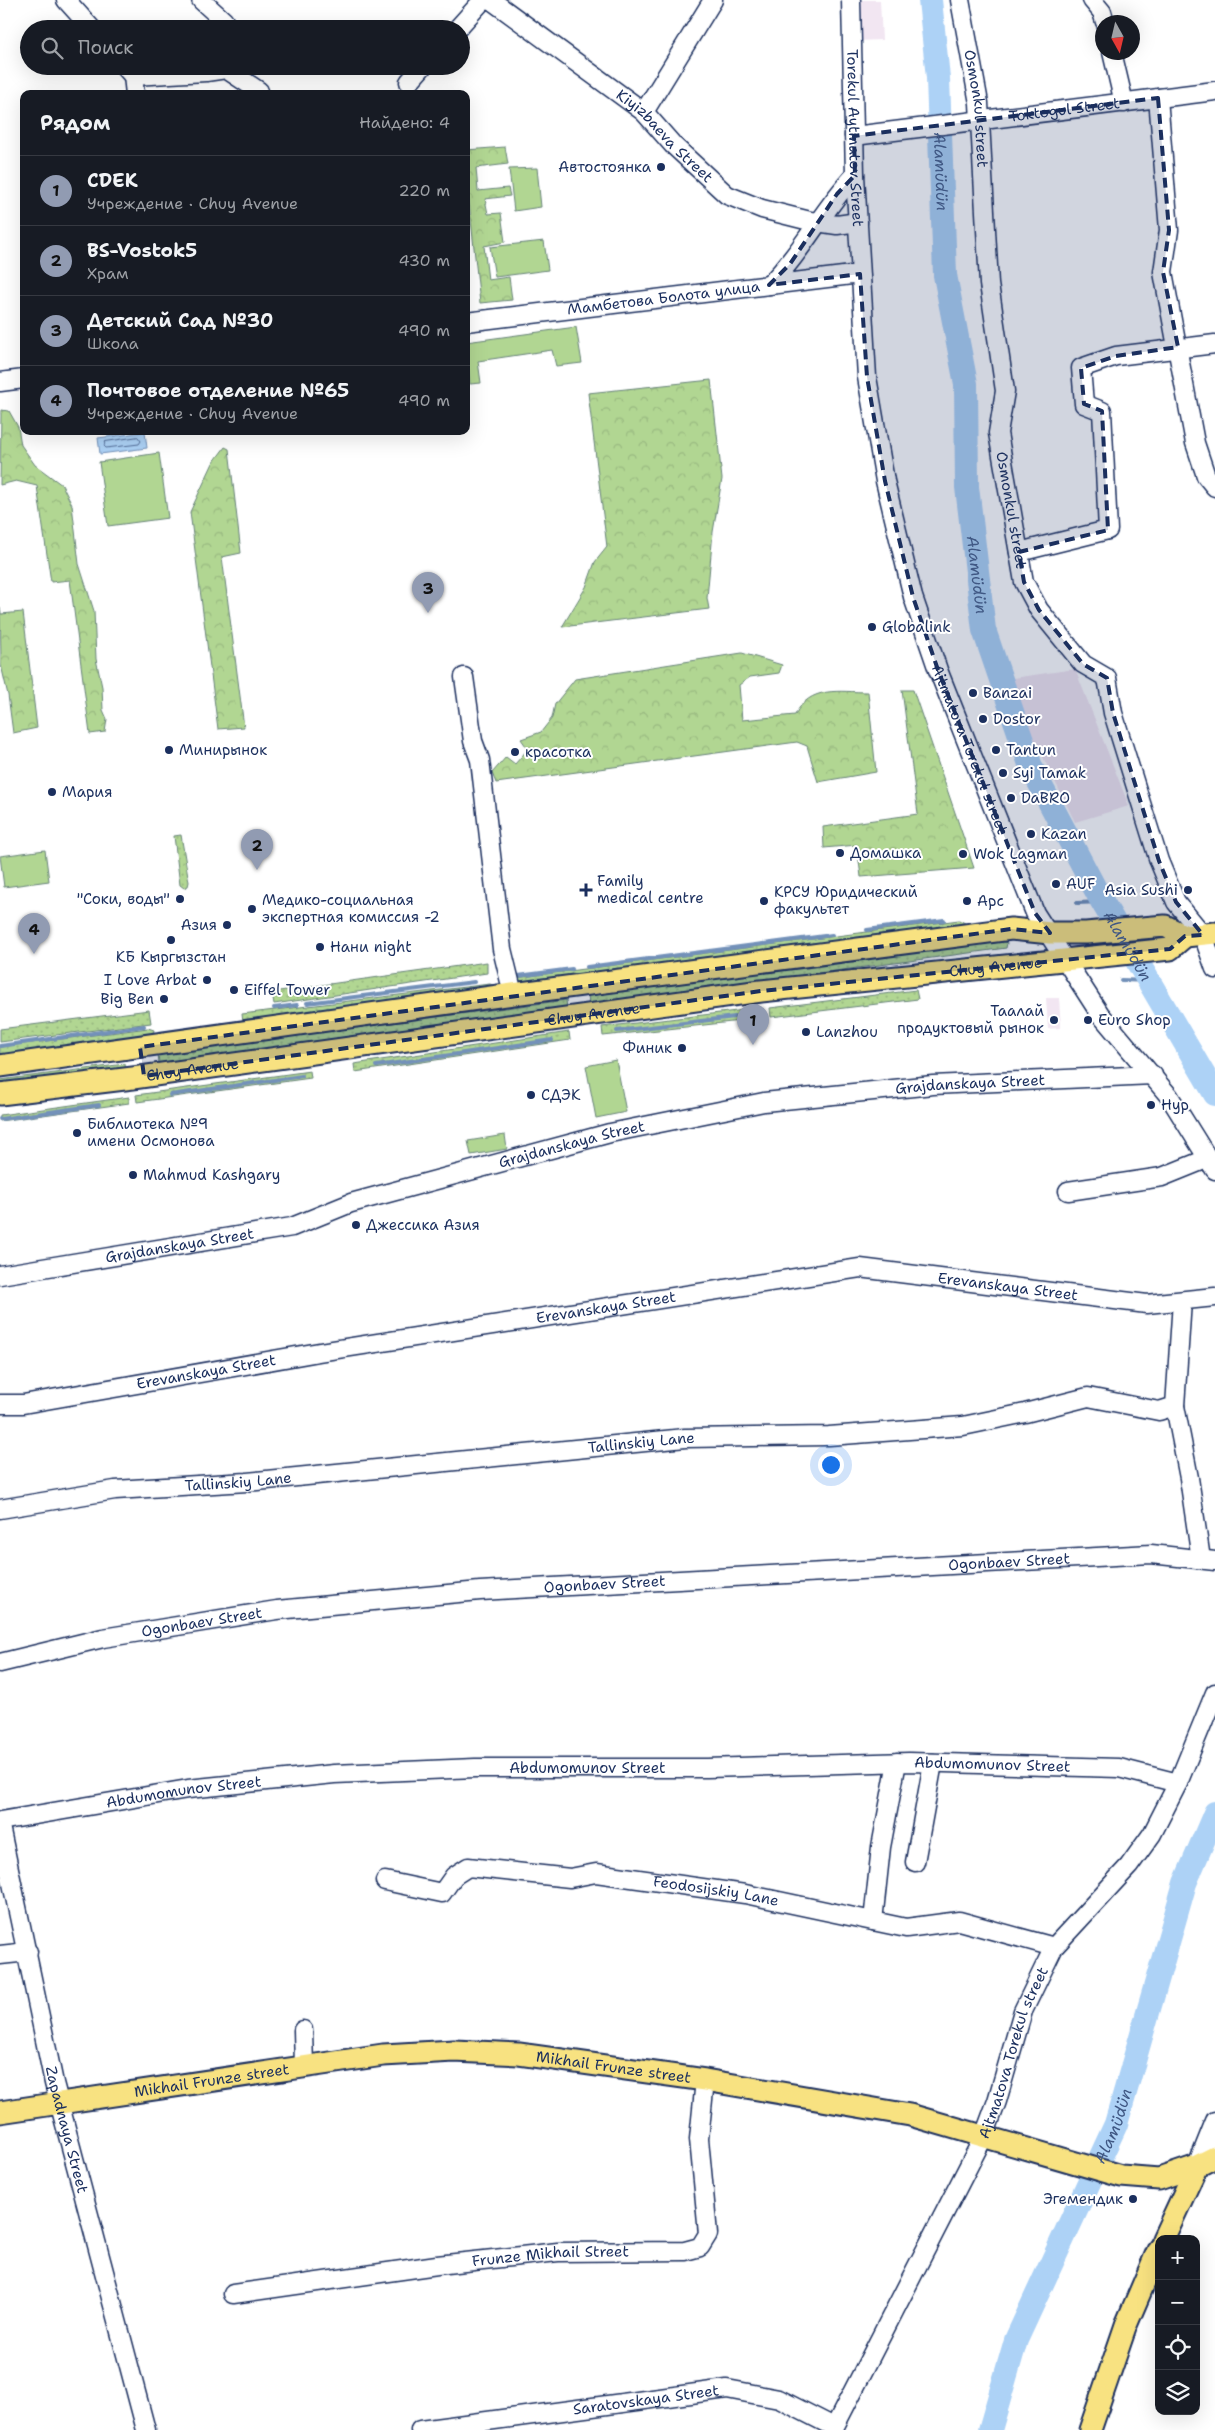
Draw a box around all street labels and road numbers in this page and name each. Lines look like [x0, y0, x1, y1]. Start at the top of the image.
street label: Osmonkul street [959, 48, 993, 168]
street label: Torekul Aytmatov Street [842, 49, 868, 227]
street label: Kiyizbaeva Street [612, 85, 717, 187]
street label: Toktogul Street [1008, 93, 1121, 127]
street label: Мамбетова Болота улица [566, 276, 762, 320]
street label: Osmonkul street [991, 450, 1031, 570]
street label: Ajtmatova Torekul street [927, 662, 1013, 837]
street label: Chuy Avenue [948, 952, 1043, 982]
street label: Chuy Avenue [546, 998, 641, 1031]
street label: Chuy Avenue [145, 1053, 240, 1086]
street label: Grajdanskaya Street [894, 1070, 1046, 1099]
street label: Grajdanskaya Street [496, 1116, 646, 1173]
street label: Grajdanskaya Street [104, 1223, 255, 1268]
street label: Erevanskaya Street [937, 1268, 1079, 1305]
street label: Erevanskaya Street [535, 1287, 677, 1328]
street label: Erevanskaya Street [135, 1350, 277, 1394]
street label: Tallinskiy Lane [587, 1428, 695, 1458]
street label: Tallinskiy Lane [184, 1468, 293, 1496]
street label: Ogonbaev Street [948, 1548, 1071, 1575]
street label: Ogonbaev Street [543, 1571, 666, 1597]
street label: Ogonbaev Street [140, 1603, 264, 1642]
street label: Abdumomunov Street [914, 1752, 1071, 1777]
street label: Abdumomunov Street [509, 1758, 666, 1778]
street label: Abdumomunov Street [105, 1772, 262, 1813]
street label: Feodosijskiy Lane [652, 1871, 781, 1911]
street label: Ajtmatova Torekul street [974, 1963, 1053, 2141]
street label: Mikhail Frunze street [535, 2047, 692, 2088]
street label: Mikhail Frunze street [133, 2059, 290, 2102]
street label: Zapadnaya Street [41, 2064, 93, 2195]
street label: Frunze Mikhail Street [471, 2241, 629, 2271]
street label: Saratovskaya Street [572, 2380, 720, 2419]

